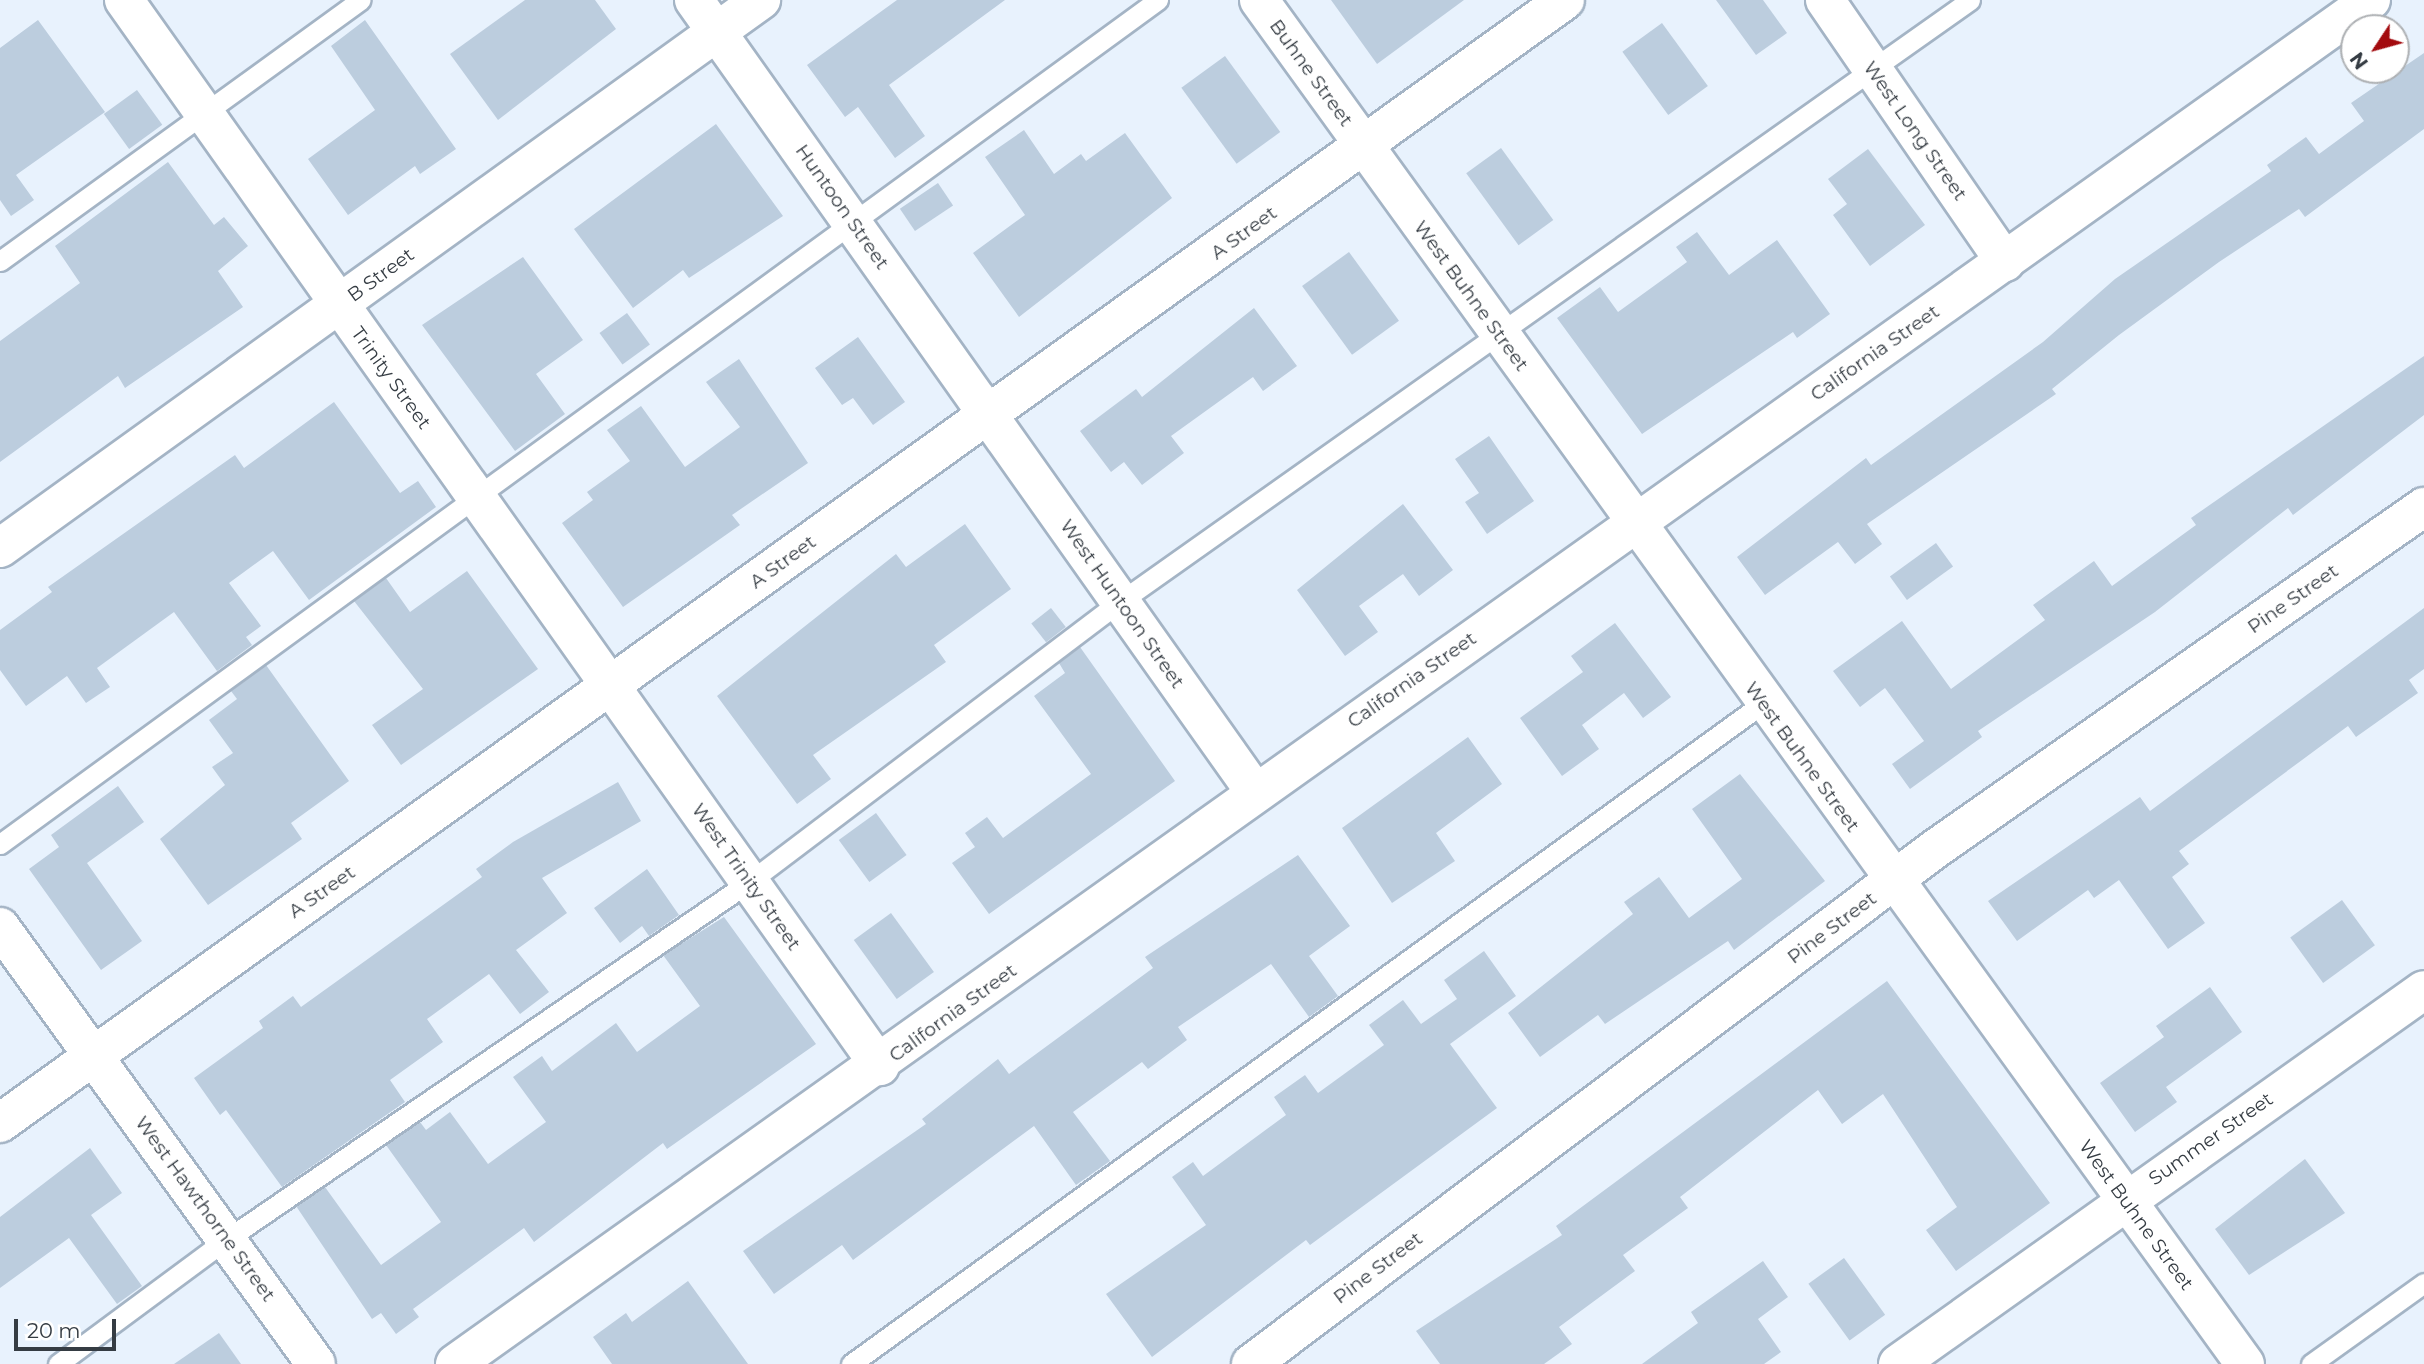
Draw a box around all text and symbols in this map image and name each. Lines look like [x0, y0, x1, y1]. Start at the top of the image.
north arrow [2340, 14, 2410, 84]
street label: Buhne Street [1265, 15, 1357, 131]
text: N [2345, 47, 2373, 73]
street label: West Long Street [1858, 57, 1972, 205]
street label: Huntoon Street [790, 140, 894, 274]
street label: A Street [1207, 201, 1281, 265]
street label: West Buhne Street [1409, 216, 1533, 376]
street label: B Street [343, 243, 419, 307]
street label: California Street [1806, 300, 1944, 406]
street label: Trinity Street [346, 322, 436, 434]
street label: West Huntoon Street [1055, 515, 1189, 693]
street label: A Street [746, 530, 820, 594]
street label: Pine Street [2243, 559, 2343, 639]
street label: California Street [1343, 627, 1481, 733]
street label: West Buhne Street [1740, 677, 1864, 837]
street label: West Trinity Street [687, 799, 805, 955]
street label: A Street [284, 861, 360, 923]
street label: Pine Street [1783, 887, 1881, 969]
street label: California Street [885, 959, 1021, 1067]
street label: Summer Street [2145, 1088, 2277, 1190]
street label: West Hawthorne Street [130, 1112, 280, 1306]
street label: West Buhne Street [2074, 1135, 2198, 1295]
street label: Pine Street [1329, 1227, 1427, 1309]
scale bar [18, 1304, 119, 1348]
text: 20 m [27, 1318, 81, 1343]

